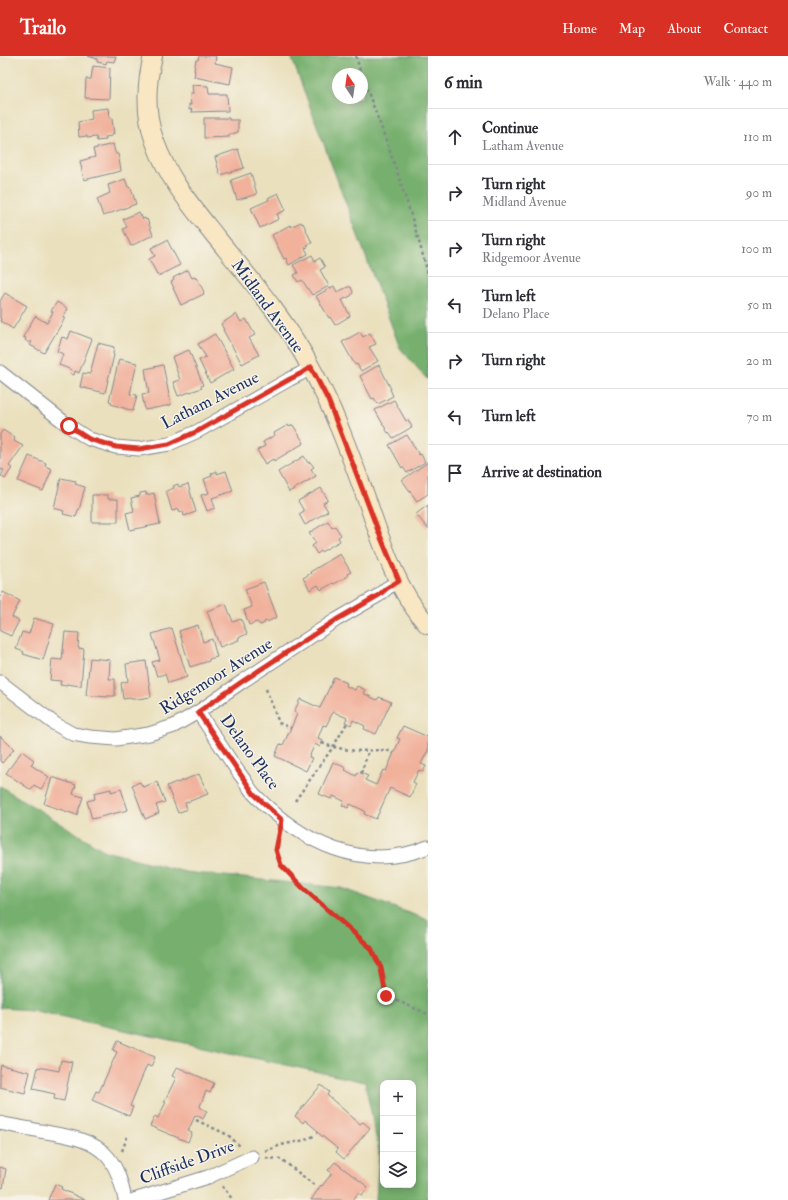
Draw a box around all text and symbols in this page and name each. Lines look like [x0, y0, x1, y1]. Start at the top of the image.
text: Trailo [20, 16, 66, 40]
text: Home [562, 20, 597, 37]
text: Map [619, 20, 645, 37]
text: About [667, 20, 701, 37]
text: Contact [723, 20, 768, 37]
north arrow [332, 68, 368, 104]
text: 6 min [444, 72, 483, 93]
text: Walk · 440 m [703, 74, 772, 90]
text: Continue [482, 119, 538, 138]
icon: ahead [444, 126, 466, 148]
text: 110 m [743, 129, 772, 145]
text: Latham Avenue [482, 138, 564, 154]
text: Turn right [482, 175, 545, 194]
icon: right [444, 182, 466, 204]
text: 90 m [746, 185, 772, 201]
text: Midland Avenue [482, 194, 566, 210]
text: Turn right [482, 231, 545, 250]
icon: right [444, 238, 466, 260]
text: 100 m [741, 241, 772, 257]
text: Ridgemoor Avenue [482, 250, 581, 266]
street label: Midland Avenue [227, 255, 309, 357]
text: Turn left [482, 287, 536, 306]
icon: left [444, 294, 466, 316]
text: 50 m [747, 297, 772, 313]
text: Delano Place [482, 306, 549, 322]
icon: right [444, 350, 466, 372]
text: Turn right [482, 351, 545, 370]
text: 20 m [746, 353, 772, 369]
street label: Latham Avenue [158, 366, 262, 434]
icon: left [444, 406, 466, 428]
text: Turn left [482, 407, 536, 426]
text: 70 m [747, 409, 772, 425]
route start [60, 417, 78, 435]
icon: arrive [444, 462, 466, 484]
text: Arrive at destination [482, 463, 602, 482]
street label: Ridgemoor Avenue [156, 633, 276, 719]
street label: Delano Place [216, 710, 284, 794]
route end [377, 987, 395, 1005]
map controls [380, 1080, 416, 1188]
button: + [380, 1080, 416, 1116]
button: − [380, 1116, 416, 1152]
street label: Cliffside Drive [137, 1135, 237, 1189]
button: layers [380, 1152, 416, 1188]

